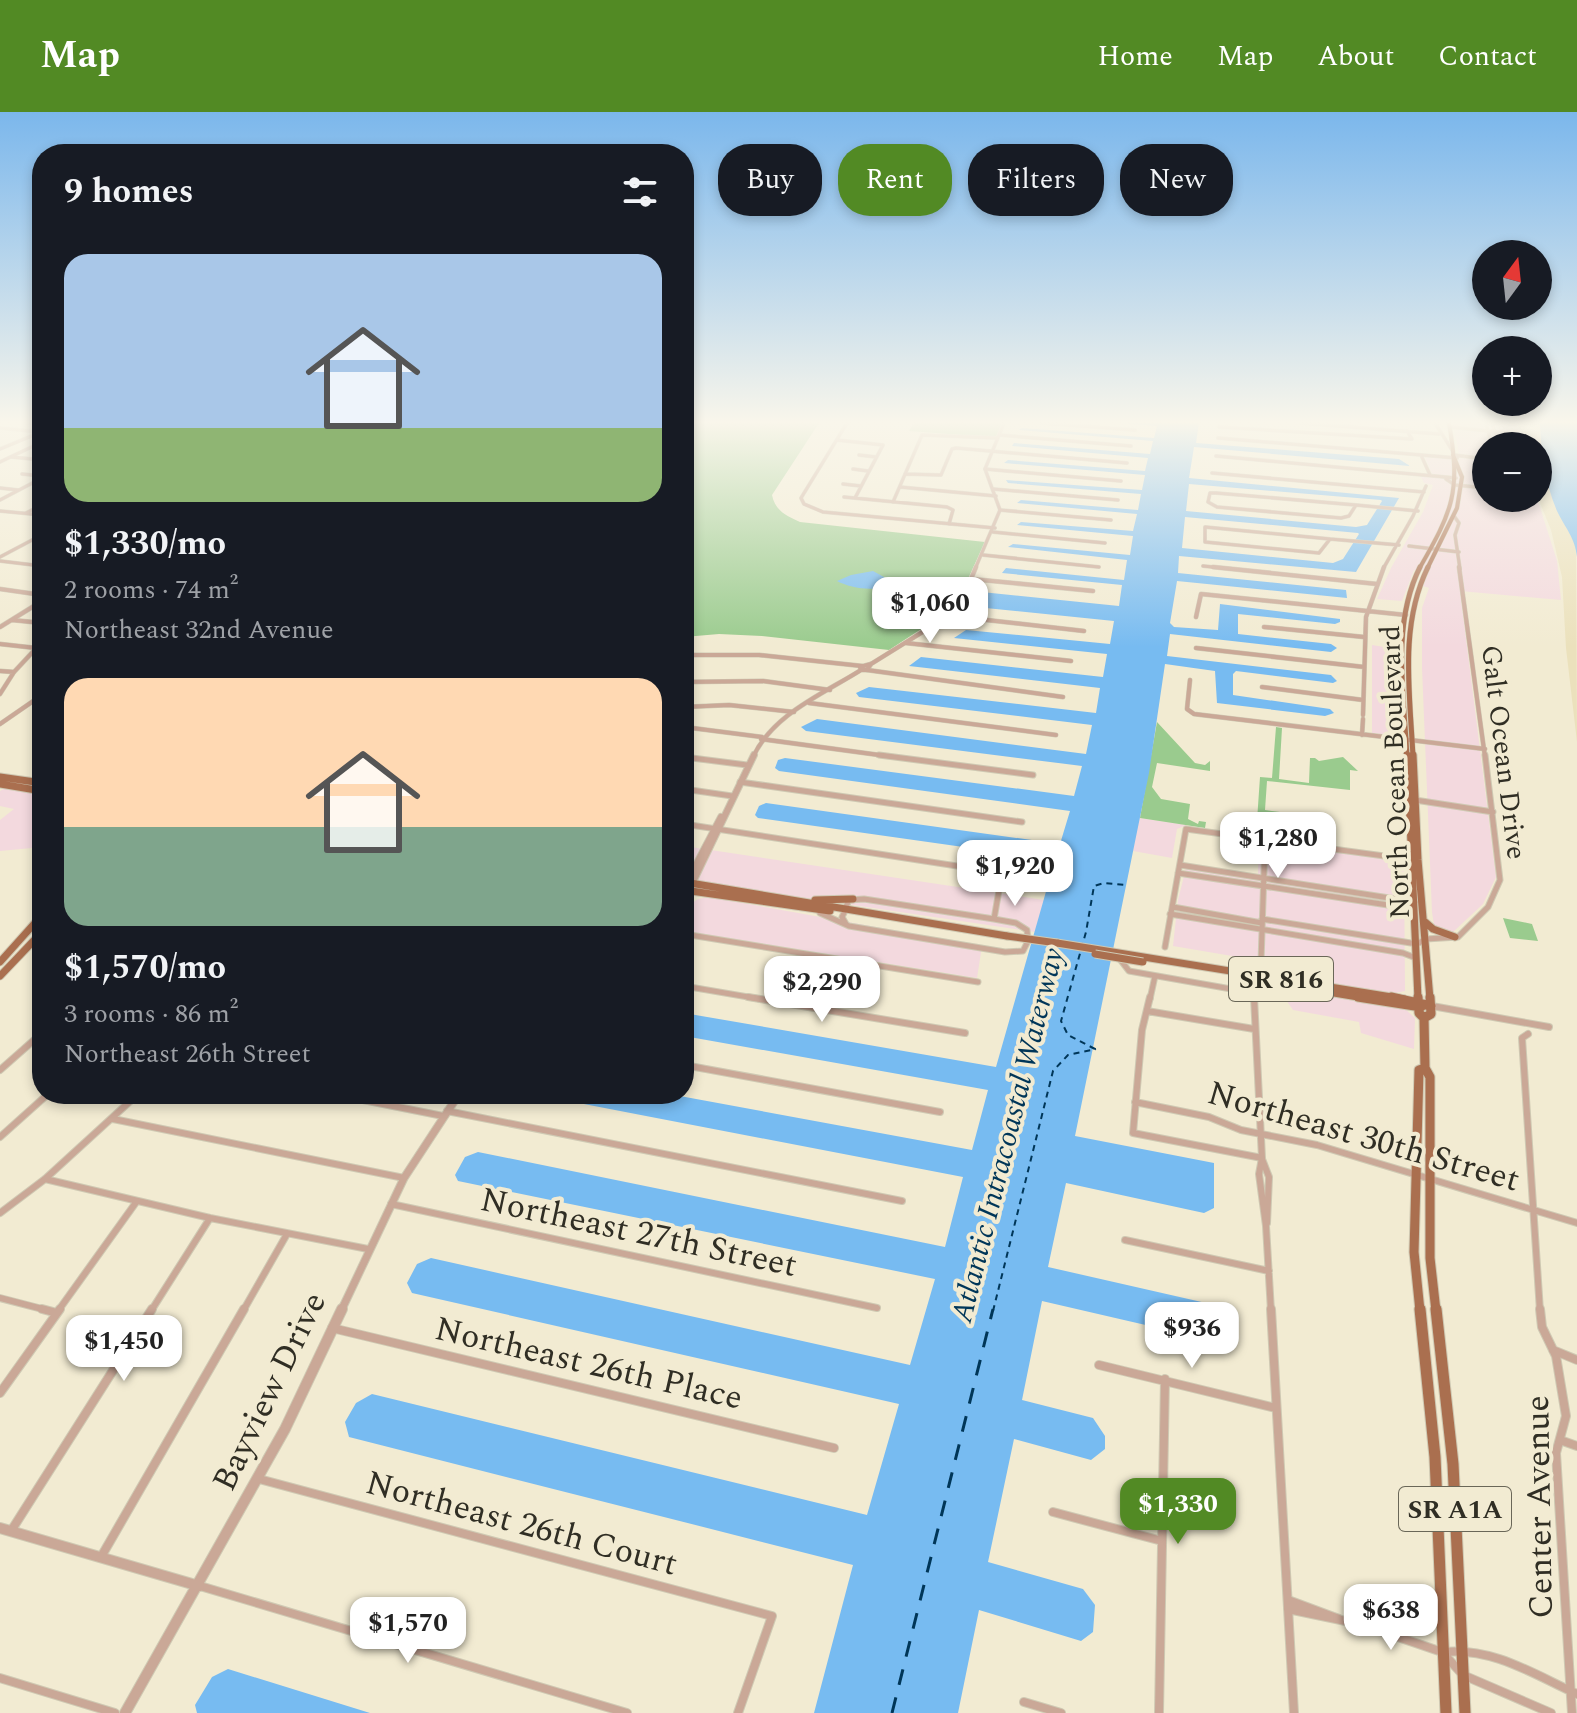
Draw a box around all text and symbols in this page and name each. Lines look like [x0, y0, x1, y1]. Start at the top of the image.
text: Map [40, 27, 120, 85]
text: Home [1097, 35, 1173, 78]
text: Map [1217, 35, 1273, 78]
text: About [1317, 35, 1394, 78]
text: Contact [1438, 35, 1537, 78]
chip: Buy [718, 144, 822, 216]
chip: Rent [838, 144, 952, 216]
chip: Filters [968, 144, 1104, 216]
chip: New [1120, 144, 1233, 216]
text: 9 homes [64, 166, 194, 218]
icon: filters [618, 170, 662, 214]
north arrow [1472, 240, 1552, 320]
map controls [1472, 240, 1552, 512]
icon: home [291, 306, 435, 450]
button: + [1472, 336, 1552, 416]
button: − [1472, 432, 1552, 512]
text: $1,330/mo [64, 518, 226, 570]
text: 2 rooms · 74 m² [64, 570, 238, 610]
pin: $1,060 [865, 577, 995, 645]
text: $1,060 [890, 583, 970, 623]
text: Northeast 32nd Avenue [64, 610, 334, 650]
street label: North Ocean Boulevard [1369, 624, 1422, 919]
street label: Galt Ocean Drive [1469, 643, 1538, 862]
icon: home [291, 730, 435, 874]
pin: $1,280 [1213, 812, 1343, 880]
text: $1,280 [1238, 818, 1318, 858]
pin: $1,920 [950, 840, 1080, 908]
text: $1,920 [975, 846, 1055, 886]
text: $1,570/mo [64, 942, 226, 994]
water label: Atlantic Intracoastal Waterway [939, 943, 1077, 1328]
pin: $2,290 [757, 956, 887, 1024]
road number: SR 816 [1229, 957, 1333, 1001]
text: $2,290 [782, 962, 862, 1002]
text: 3 rooms · 86 m² [64, 994, 238, 1034]
text: Northeast 26th Street [64, 1034, 311, 1074]
street label: Northeast 30th Street [1201, 1067, 1526, 1206]
street label: Northeast 27th Street [475, 1174, 802, 1292]
street label: Bayview Drive [199, 1283, 340, 1500]
pin: $936 [1145, 1302, 1239, 1370]
street label: Northeast 26th Place [430, 1303, 748, 1425]
text: $936 [1163, 1308, 1221, 1348]
pin: $1,450 [59, 1315, 189, 1383]
text: $1,450 [84, 1321, 164, 1361]
street label: Center Avenue [1512, 1395, 1568, 1619]
street label: Northeast 26th Court [360, 1457, 683, 1591]
pin: $1,330 [1113, 1478, 1243, 1546]
text: $1,330 [1138, 1484, 1218, 1524]
road number: SR A1A [1399, 1487, 1511, 1531]
pin: $638 [1344, 1584, 1438, 1652]
text: $638 [1362, 1590, 1420, 1630]
pin: $1,570 [343, 1597, 473, 1665]
text: $1,570 [368, 1603, 448, 1643]

